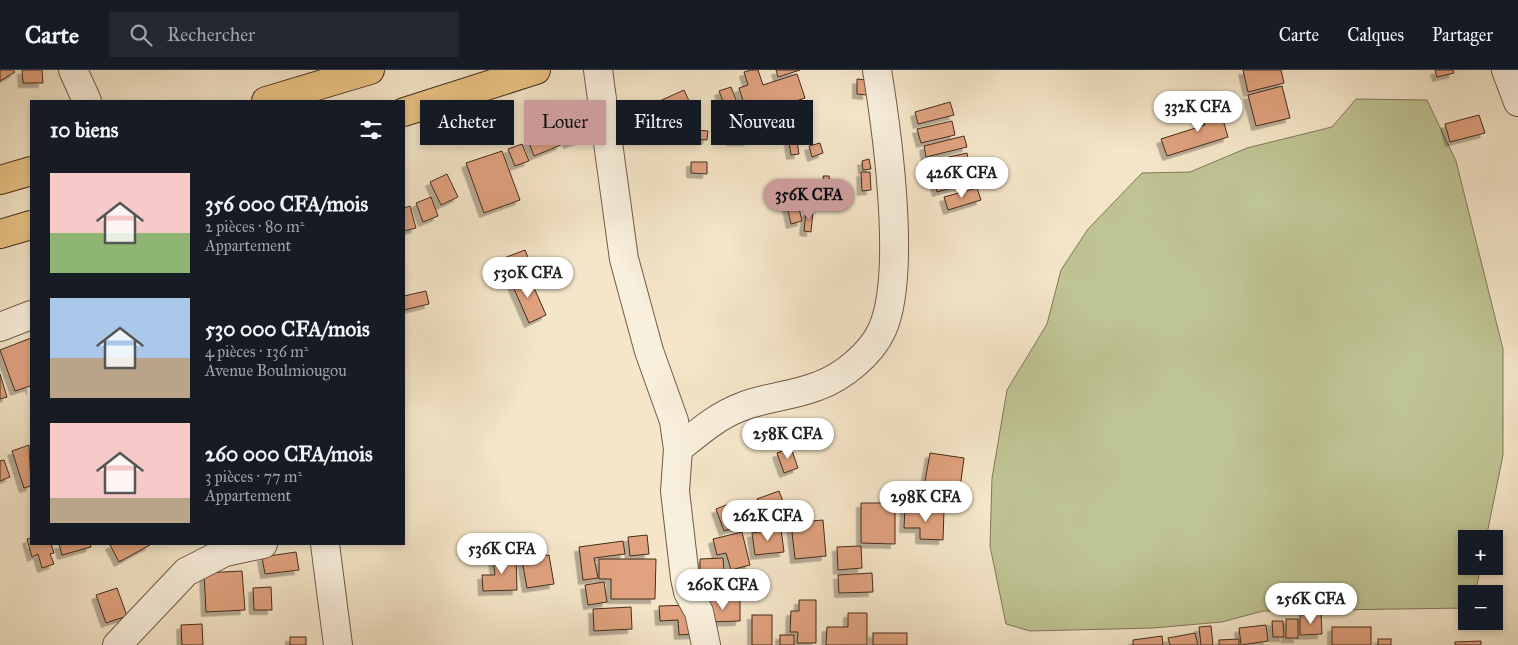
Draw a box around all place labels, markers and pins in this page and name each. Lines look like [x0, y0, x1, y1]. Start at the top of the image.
pin: 332K CFA [1146, 90, 1250, 133]
pin: 426K CFA [910, 156, 1014, 199]
pin: 356K CFA [757, 178, 861, 221]
pin: 530K CFA [476, 256, 580, 299]
pin: 258K CFA [736, 418, 840, 460]
pin: 298K CFA [874, 480, 978, 523]
pin: 262K CFA [716, 500, 820, 542]
pin: 536K CFA [450, 532, 554, 575]
pin: 260K CFA [671, 568, 775, 611]
pin: 256K CFA [1259, 582, 1363, 625]

